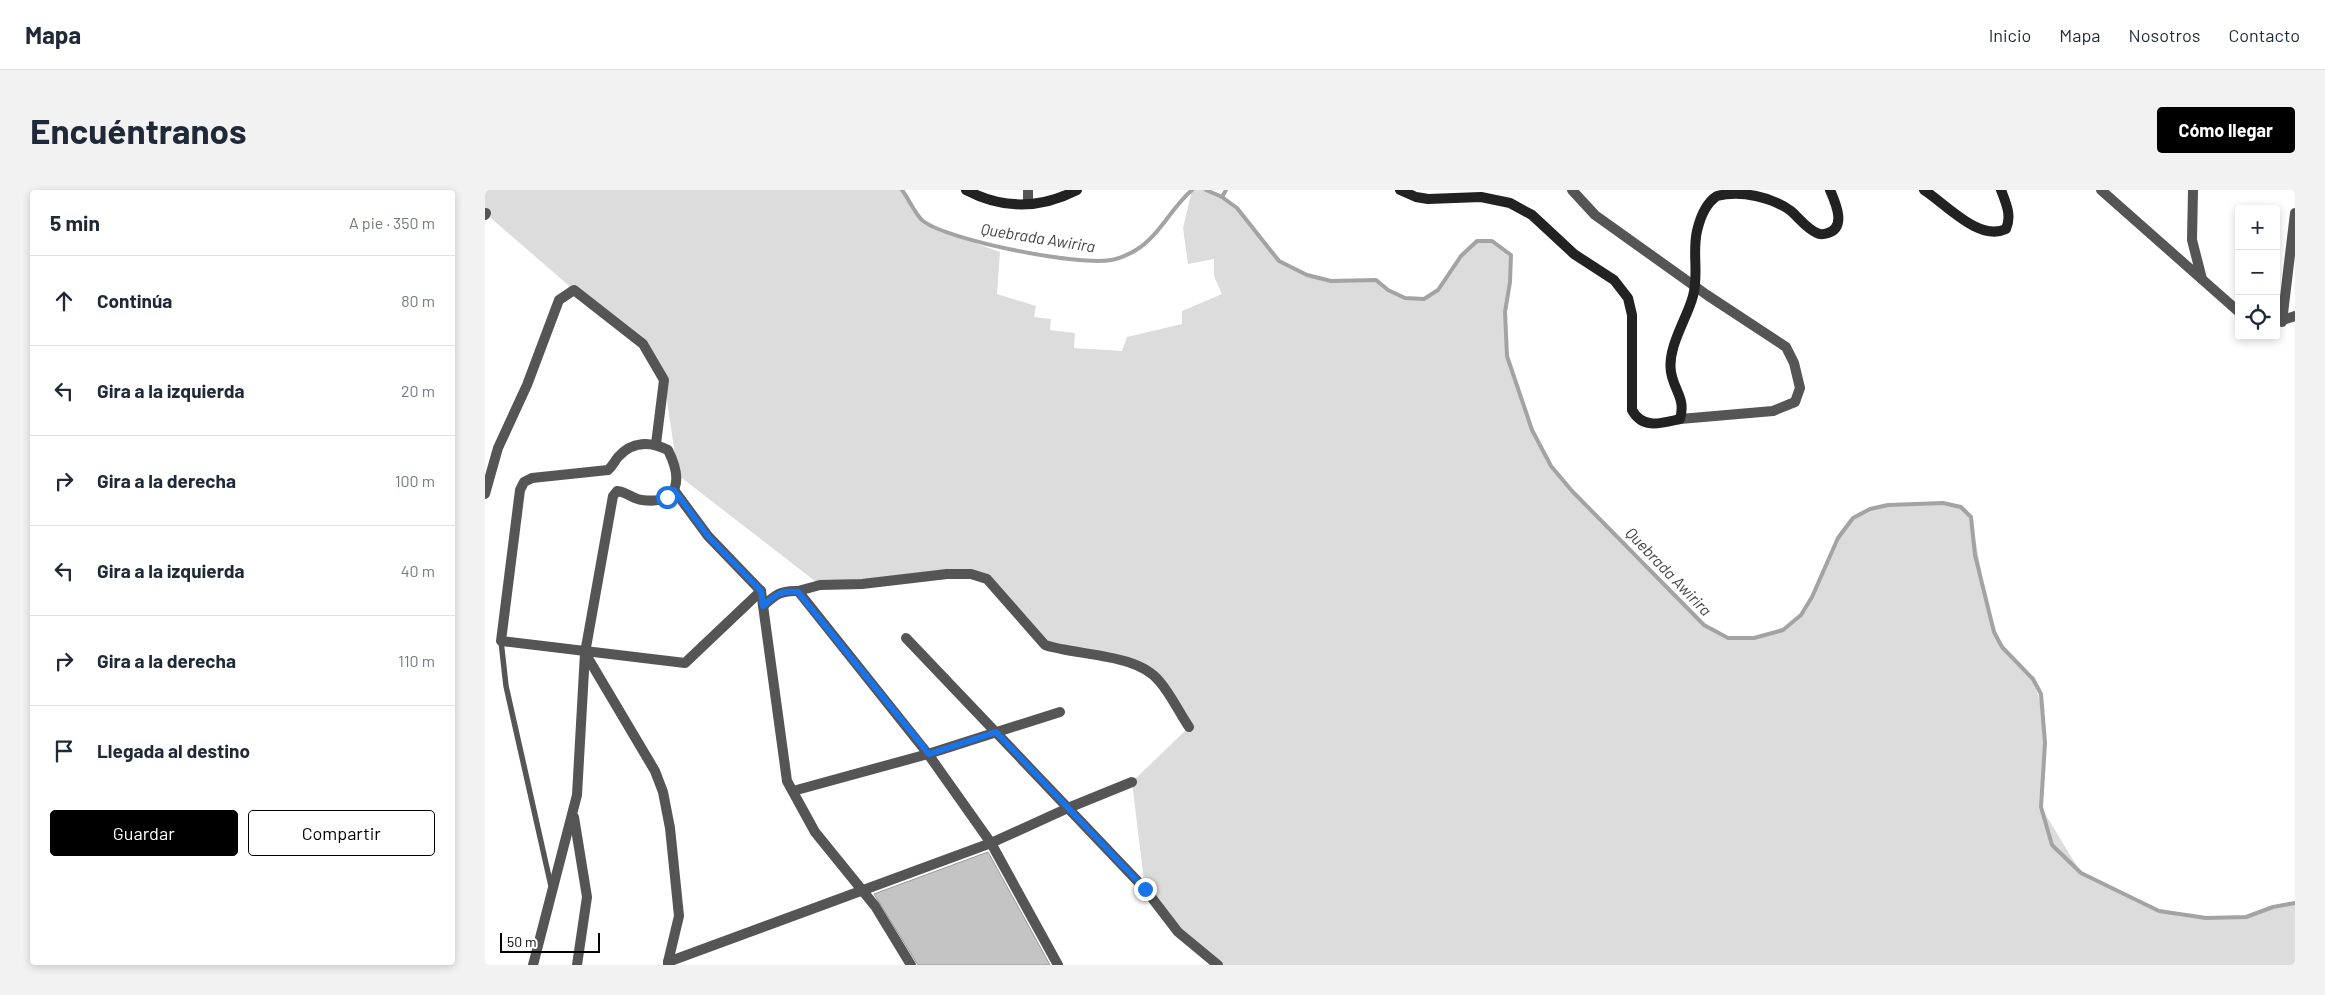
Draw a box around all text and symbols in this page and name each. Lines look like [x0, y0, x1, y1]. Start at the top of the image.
text: Mapa [25, 20, 81, 49]
text: Inicio [1989, 24, 2031, 46]
text: Mapa [2059, 24, 2101, 46]
text: Nosotros [2129, 24, 2200, 46]
text: Contacto [2228, 24, 2300, 46]
button: Cómo llegar [2157, 107, 2295, 153]
text: Encuéntranos [30, 109, 247, 151]
map controls [2235, 205, 2280, 340]
button: + [2235, 205, 2280, 250]
text: 5 min [50, 210, 100, 235]
text: A pie · 350 m [349, 213, 435, 232]
water label: Quebrada Awirira [979, 219, 1097, 255]
button: − [2235, 250, 2280, 295]
icon: ahead [50, 287, 78, 315]
text: Continúa [97, 289, 172, 312]
text: 80 m [401, 291, 435, 310]
button: locate [2235, 295, 2280, 340]
icon: left [50, 377, 78, 405]
text: Gira a la izquierda [97, 379, 245, 402]
text: 20 m [401, 381, 435, 400]
icon: right [50, 467, 78, 495]
text: Gira a la derecha [97, 469, 236, 492]
text: 100 m [395, 471, 435, 490]
route start [656, 486, 679, 509]
water label: Quebrada Awirira [1622, 523, 1716, 619]
icon: left [50, 557, 78, 585]
text: Gira a la izquierda [97, 559, 245, 582]
text: 40 m [401, 561, 435, 580]
icon: right [50, 647, 78, 675]
text: Gira a la derecha [97, 649, 236, 672]
text: 110 m [398, 651, 435, 670]
icon: arrive [50, 737, 78, 765]
text: Llegada al destino [97, 739, 250, 762]
button: Guardar [50, 810, 238, 856]
button: Compartir [248, 810, 435, 856]
route end [1134, 878, 1157, 901]
scale bar [500, 930, 600, 953]
text: 50 m [507, 933, 536, 950]

